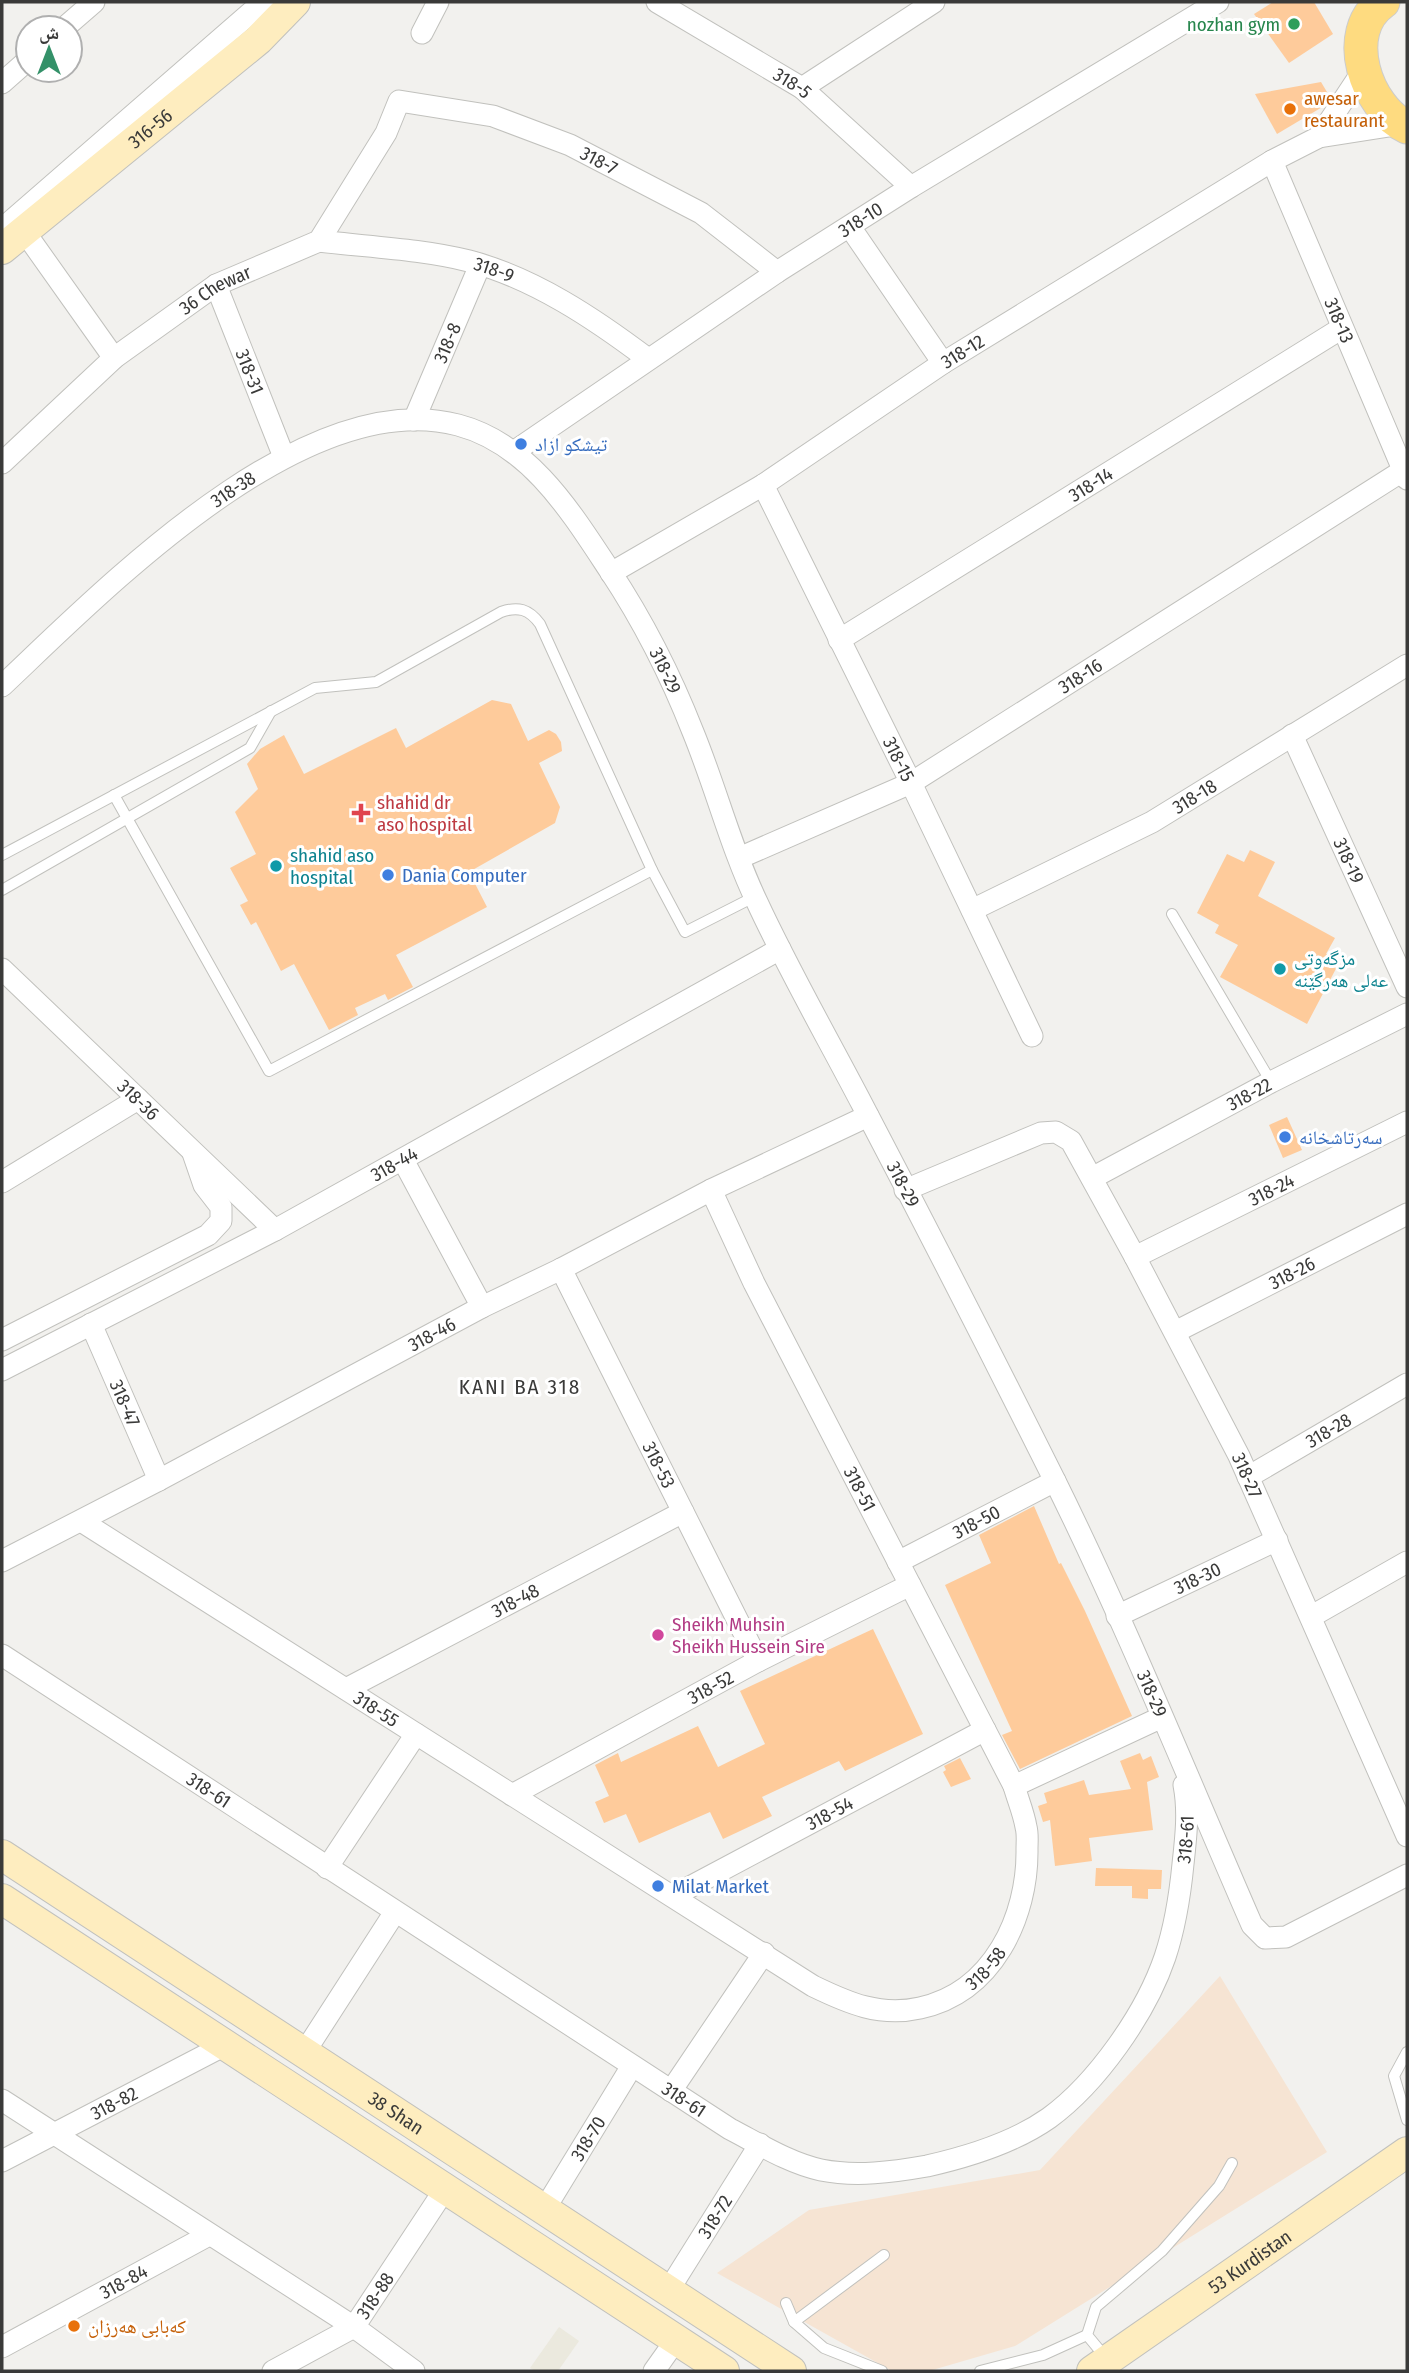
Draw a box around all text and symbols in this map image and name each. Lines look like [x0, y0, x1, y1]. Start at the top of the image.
place label: nozhan gym [1187, 13, 1280, 36]
north arrow [14, 14, 84, 84]
marker: nozhan gym [1286, 16, 1302, 32]
text: ش [39, 21, 59, 44]
street label: 318-5 [769, 63, 817, 103]
place label: awesar restaurant [1304, 87, 1385, 132]
marker: awesar restaurant [1282, 101, 1298, 117]
street label: 316-56 [124, 104, 177, 153]
street label: 318-7 [577, 142, 622, 180]
street label: 318-10 [834, 197, 887, 242]
street label: 318-9 [471, 252, 518, 287]
street label: 36 Chewar [175, 260, 255, 320]
street label: 318-13 [1319, 294, 1359, 346]
street label: 318-8 [429, 319, 466, 367]
street label: 318-12 [937, 329, 989, 373]
street label: 318-31 [230, 346, 269, 398]
place label: تيشكو ازاد [535, 433, 608, 456]
marker: تيشكو ازاد [513, 436, 529, 452]
street label: 318-14 [1065, 462, 1117, 507]
street label: 318-38 [206, 466, 260, 512]
street label: 318-29 [645, 644, 686, 697]
street label: 318-16 [1054, 654, 1107, 698]
street label: 318-15 [878, 733, 919, 785]
street label: 318-18 [1168, 774, 1221, 819]
place label: shahid dr aso hospital [377, 791, 472, 836]
marker: shahid dr aso hospital [351, 803, 371, 823]
street label: 318-19 [1329, 834, 1369, 887]
place label: shahid aso hospital [290, 844, 374, 889]
marker: shahid aso hospital [268, 858, 284, 874]
place label: Dania Computer [402, 864, 527, 887]
marker: Dania Computer [380, 867, 396, 883]
place label: مزگەوتی عەلی هەرگێنە [1294, 947, 1389, 992]
marker: مزگەوتی عەلی هەرگێنە [1272, 961, 1288, 977]
street label: 318-22 [1223, 1073, 1276, 1116]
street label: 318-36 [113, 1075, 164, 1125]
place label: سەرتاشخانە [1299, 1126, 1383, 1149]
marker: سەرتاشخانە [1277, 1129, 1293, 1145]
street label: 318-44 [367, 1142, 422, 1186]
street label: 318-29 [882, 1157, 925, 1211]
street label: 318-24 [1245, 1169, 1298, 1211]
street label: 318-26 [1265, 1252, 1319, 1294]
street label: 318-46 [404, 1312, 460, 1356]
district label: KANI BA 318 [459, 1374, 581, 1400]
street label: 318-47 [105, 1376, 145, 1430]
street label: 318-28 [1302, 1408, 1355, 1453]
street label: 318-53 [638, 1438, 680, 1492]
street label: 318-27 [1227, 1449, 1267, 1502]
street label: 318-51 [839, 1463, 881, 1515]
street label: 318-50 [949, 1500, 1004, 1544]
street label: 318-30 [1170, 1557, 1225, 1599]
street label: 318-48 [488, 1579, 543, 1623]
place label: Sheikh Muhsin Sheikh Hussein Sire [672, 1613, 825, 1658]
marker: Sheikh Muhsin Sheikh Hussein Sire [650, 1627, 666, 1643]
street label: 318-52 [684, 1666, 738, 1709]
street label: 318-29 [1132, 1667, 1172, 1720]
street label: 318-55 [349, 1686, 403, 1732]
street label: 318-61 [182, 1767, 235, 1813]
street label: 318-54 [802, 1791, 857, 1835]
street label: 318-61 [1172, 1815, 1199, 1865]
place label: Milat Market [672, 1875, 770, 1898]
marker: Milat Market [650, 1878, 666, 1894]
street label: 318-58 [961, 1943, 1011, 1995]
street label: 318-61 [657, 2077, 710, 2122]
street label: 318-82 [87, 2082, 141, 2125]
street label: 38 Shan [364, 2087, 428, 2140]
street label: 318-70 [566, 2112, 611, 2165]
street label: 318-72 [693, 2191, 737, 2243]
street label: 53 Kurdistan [1204, 2225, 1296, 2299]
street label: 318-84 [96, 2260, 151, 2304]
street label: 318-88 [352, 2268, 399, 2323]
place label: کەبابی هەرزان [88, 2315, 186, 2338]
marker: کەبابی هەرزان [66, 2318, 82, 2334]

